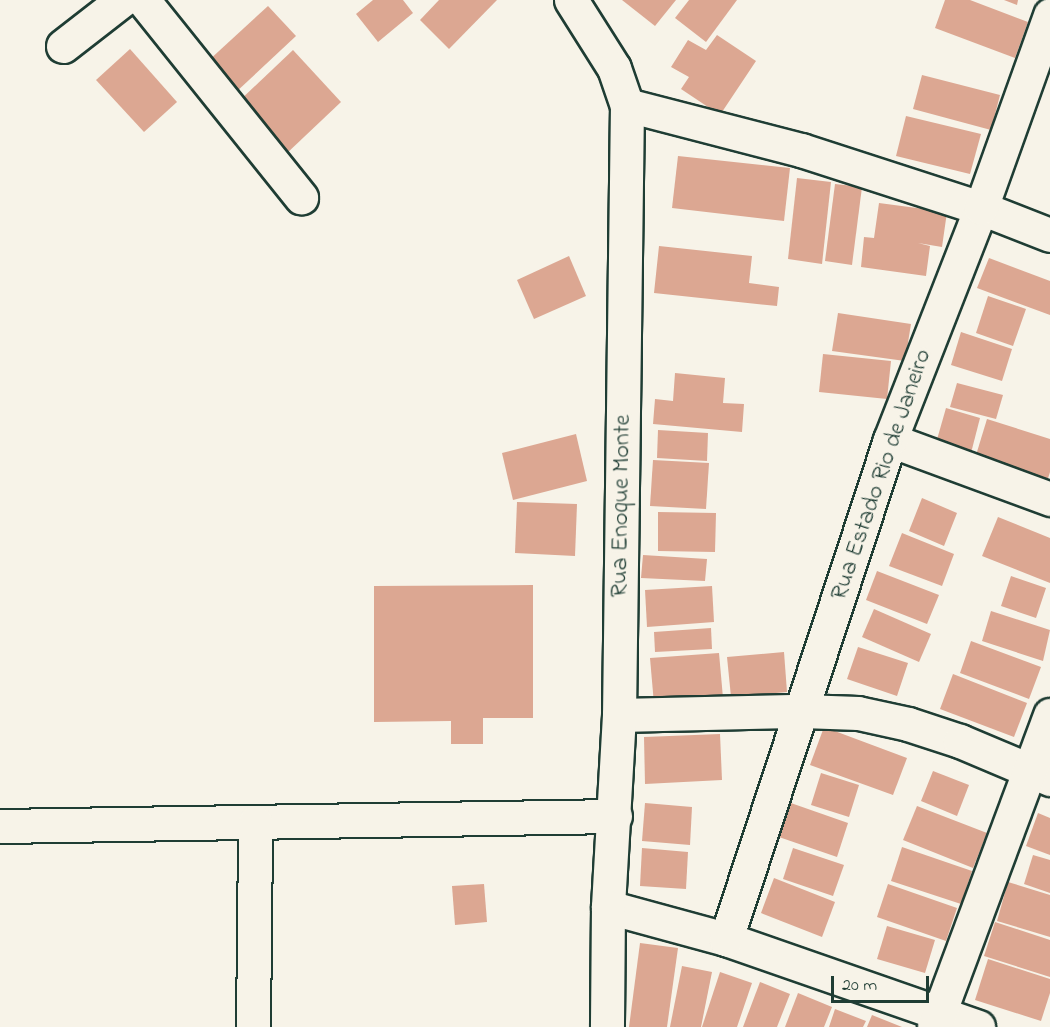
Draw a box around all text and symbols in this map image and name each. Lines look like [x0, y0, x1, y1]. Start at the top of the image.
street label: Rua Estado Rio de Janeiro [825, 346, 939, 604]
street label: Rua Enoque Monte [606, 414, 638, 598]
scale bar [834, 964, 932, 1002]
text: 20 m [842, 973, 877, 999]

